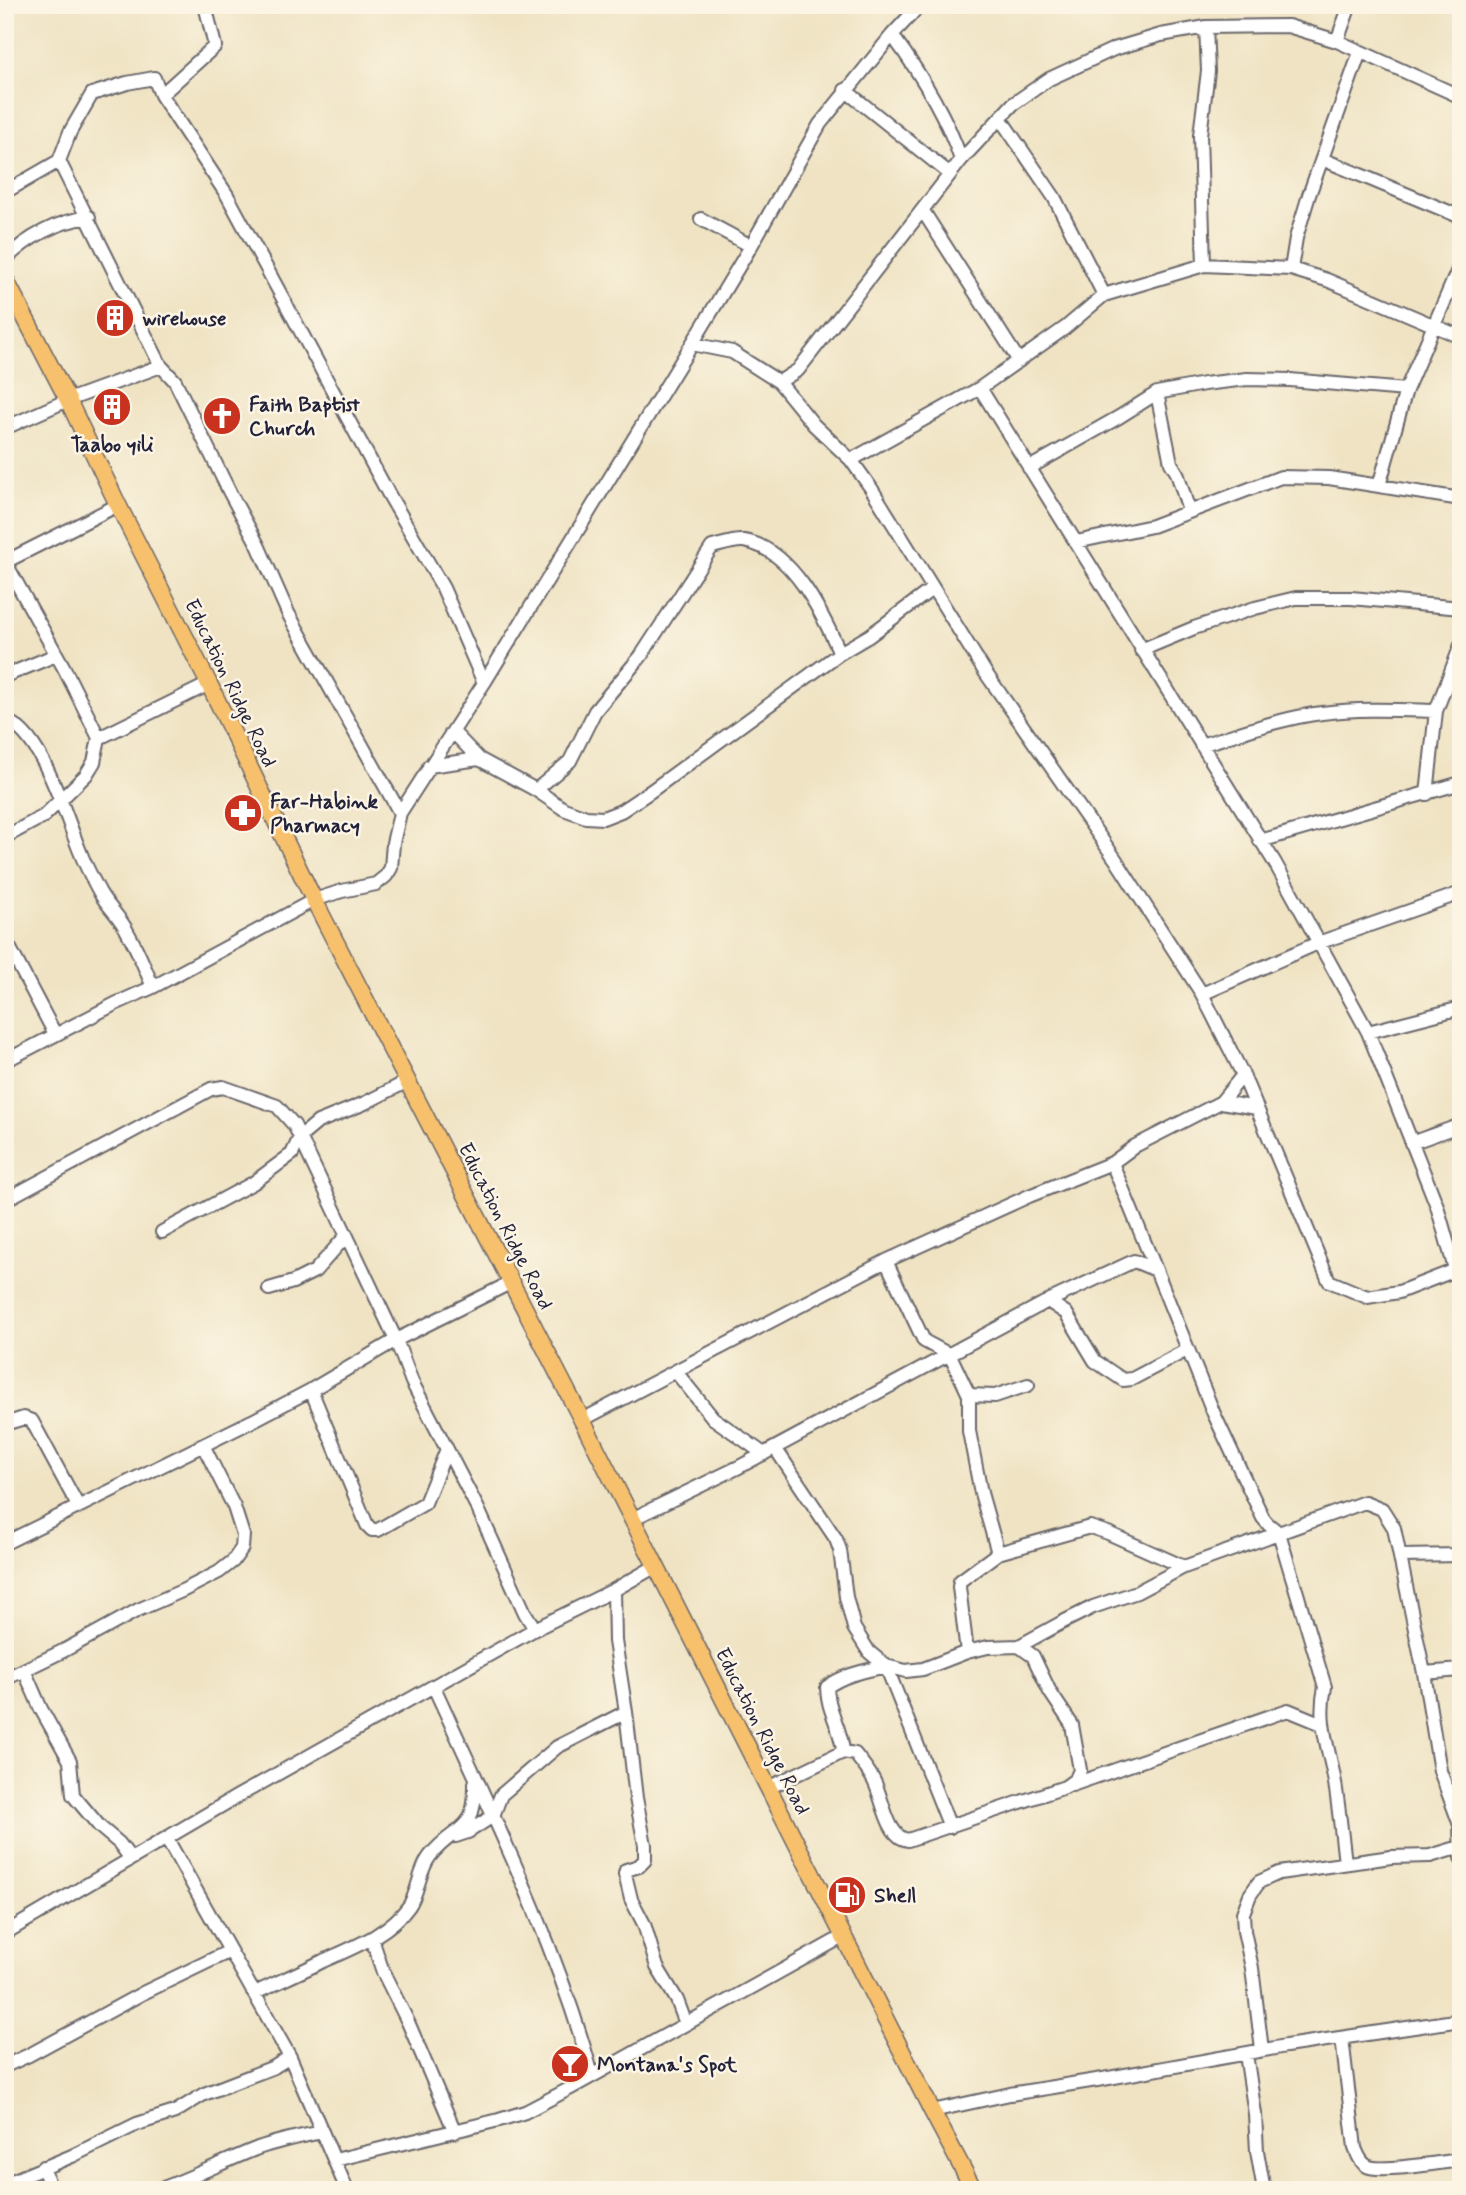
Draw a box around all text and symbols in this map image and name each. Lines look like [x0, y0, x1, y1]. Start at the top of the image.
building icon: wirehouse [94, 297, 136, 339]
place label: wirehouse [142, 305, 226, 333]
building icon: Taabo yili [91, 386, 133, 428]
place label: Faith Baptist Church [249, 391, 360, 443]
church icon: Faith Baptist Church [201, 395, 243, 437]
place label: Taabo yili [70, 431, 154, 459]
street label: Education Ridge Road [177, 595, 283, 772]
place label: Far-Habink Pharmacy [270, 788, 378, 840]
pharmacy icon: Far-Habink Pharmacy [222, 792, 264, 834]
street label: Education Ridge Road [451, 1138, 559, 1315]
street label: Education Ridge Road [708, 1643, 816, 1820]
fuel station icon: Shell [826, 1874, 868, 1916]
place label: Shell [874, 1882, 916, 1910]
bar icon: Montana's Spot [549, 2043, 591, 2085]
place label: Montana's Spot [597, 2051, 738, 2079]

